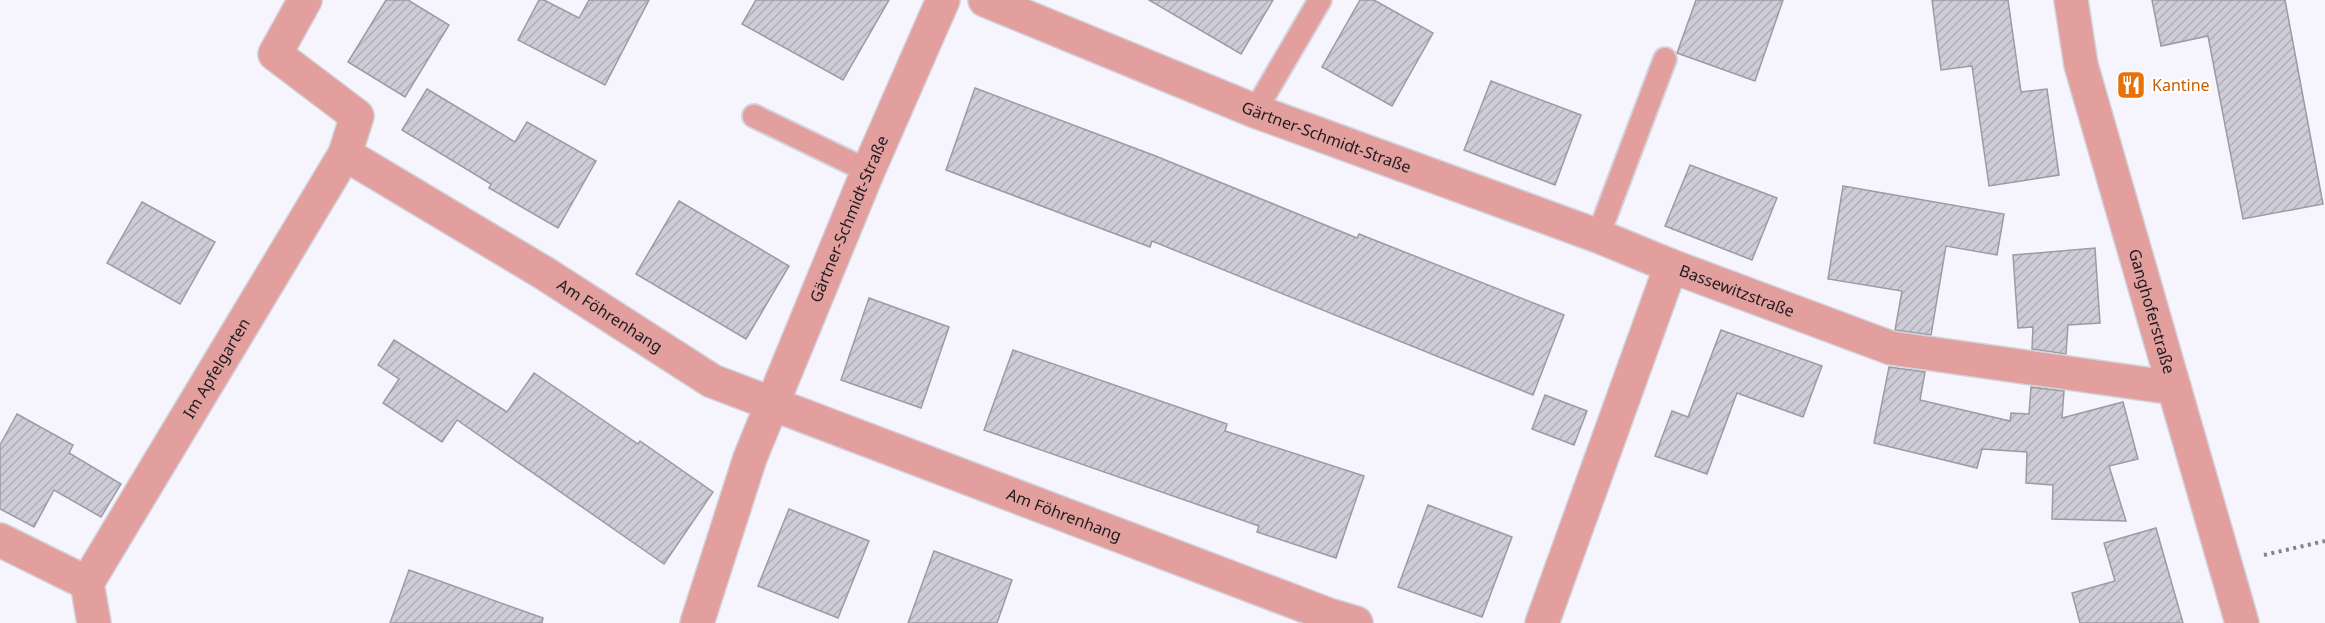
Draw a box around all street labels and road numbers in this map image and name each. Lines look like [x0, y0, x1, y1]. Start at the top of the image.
street label: Gärtner-Schmidt-Straße [1238, 96, 1414, 178]
street label: Gärtner-Schmidt-Straße [804, 132, 893, 306]
street label: Ganghoferstraße [2124, 246, 2180, 376]
street label: Bassewitzstraße [1676, 259, 1798, 322]
street label: Am Föhrenhang [553, 273, 667, 357]
street label: Im Apfelgarten [178, 314, 255, 422]
street label: Am Föhrenhang [1004, 483, 1125, 546]

